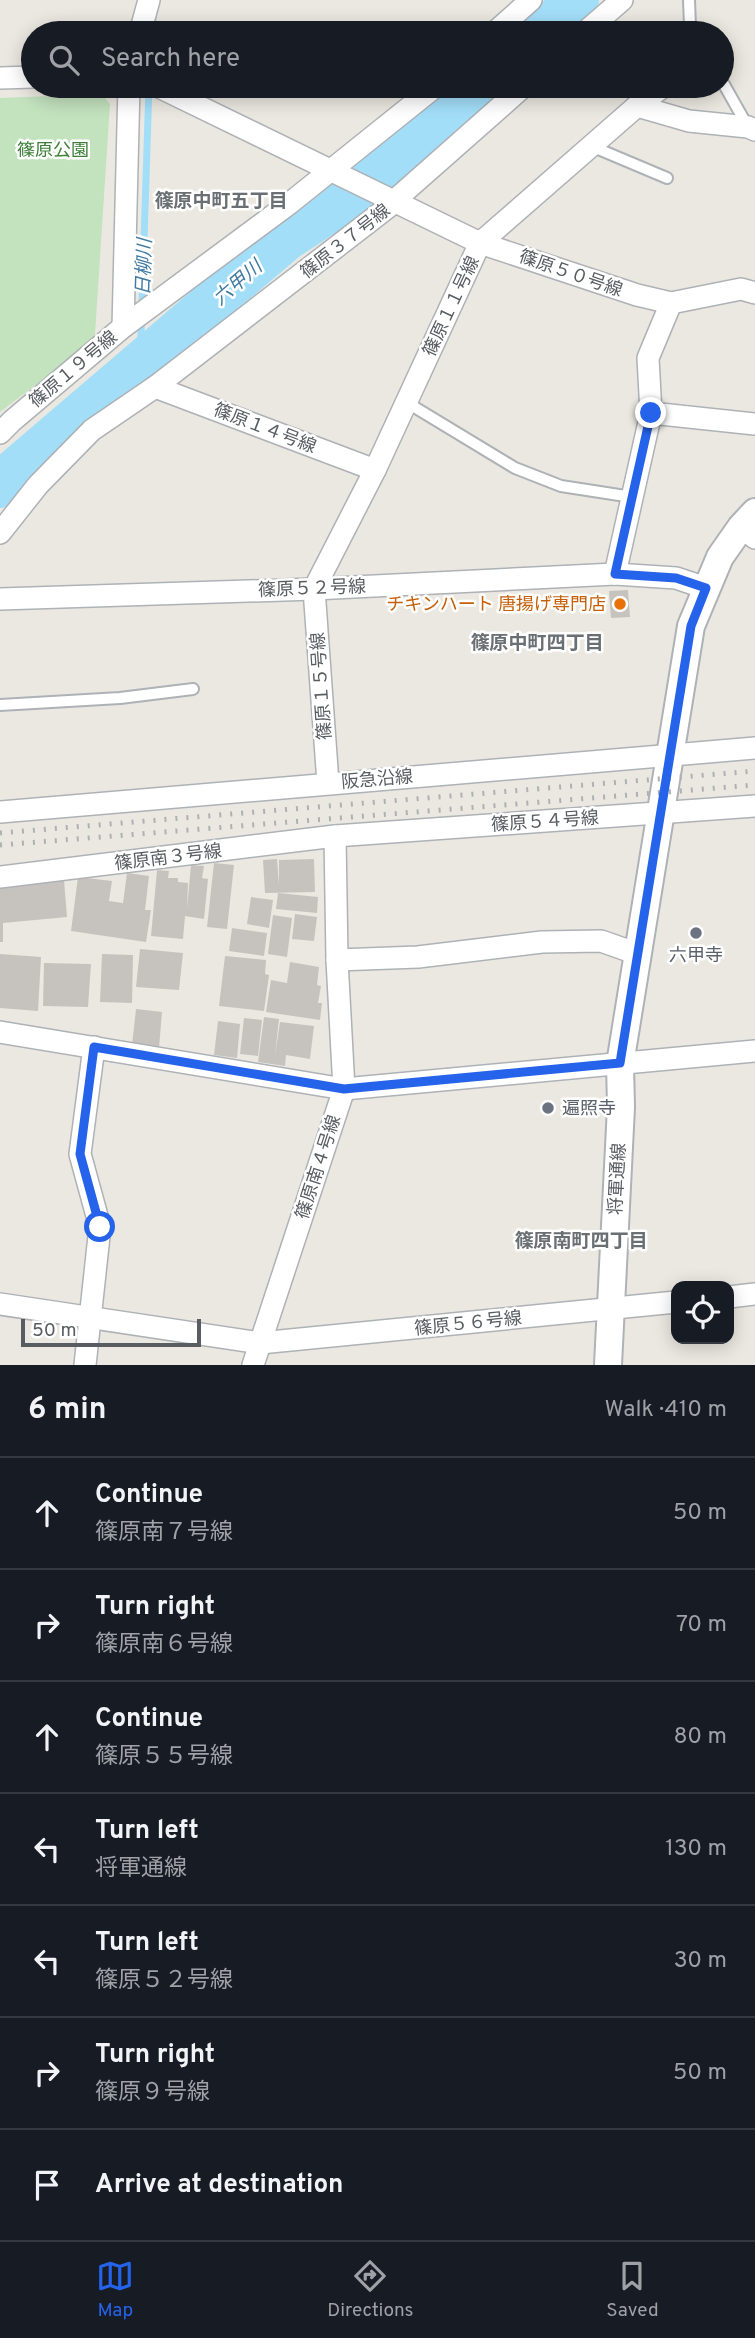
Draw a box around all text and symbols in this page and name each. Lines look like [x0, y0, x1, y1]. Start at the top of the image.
search box [21, 21, 734, 98]
icon: search [45, 41, 83, 79]
text: Search here [101, 43, 240, 76]
park label: 篠原公園 [17, 140, 89, 163]
district label: 篠原中町五丁目 [154, 190, 288, 214]
street label: 篠原３７号線 [296, 200, 396, 284]
water label: 日柳川 [132, 236, 158, 296]
street label: 篠原５０号線 [516, 246, 625, 303]
street label: 篠原１１号線 [419, 253, 486, 360]
water label: 六甲川 [209, 254, 269, 311]
street label: 篠原１９号線 [25, 327, 123, 414]
route end [635, 397, 666, 428]
street label: 篠原１４号線 [210, 399, 319, 459]
street label: 篠原５２号線 [258, 576, 366, 603]
place label: チキンハート 唐揚げ専門店 [386, 594, 606, 617]
marker: チキンハート 唐揚げ専門店 [612, 596, 628, 612]
street label: 篠原１５号線 [307, 631, 338, 741]
district label: 篠原中町四丁目 [470, 632, 604, 656]
street label: 阪急沿線 [340, 766, 414, 795]
street label: 篠原５４号線 [490, 807, 600, 838]
street label: 篠原南３号線 [113, 840, 223, 876]
marker: 六甲寺 [688, 925, 704, 941]
place label: 六甲寺 [669, 945, 723, 968]
place label: 遍照寺 [562, 1098, 616, 1121]
marker: 遍照寺 [540, 1100, 556, 1116]
street label: 篠原南４号線 [292, 1113, 347, 1222]
street label: 将軍通線 [605, 1143, 632, 1216]
route start [84, 1211, 115, 1242]
district label: 篠原南町四丁目 [514, 1230, 648, 1254]
map controls [671, 1281, 734, 1344]
button: locate [671, 1281, 734, 1344]
street label: 篠原５６号線 [413, 1307, 523, 1342]
scale bar [21, 1316, 201, 1348]
text: 50 m [32, 1319, 77, 1343]
text: 6 min [28, 1392, 106, 1429]
text: Walk · 410 m [605, 1396, 727, 1425]
text: Continue [95, 1479, 203, 1512]
icon: ahead [28, 1494, 66, 1532]
text: 50 m [673, 1499, 727, 1528]
text: 篠原南７号線 [95, 1519, 233, 1548]
text: Turn right [95, 1591, 215, 1624]
icon: right [28, 1606, 66, 1644]
text: 70 m [676, 1611, 727, 1640]
text: 篠原南６号線 [95, 1631, 233, 1660]
text: Continue [95, 1703, 203, 1736]
icon: ahead [28, 1718, 66, 1756]
text: 80 m [674, 1723, 727, 1752]
text: 篠原５５号線 [95, 1743, 233, 1772]
text: Turn left [95, 1815, 199, 1848]
icon: left [28, 1830, 66, 1868]
text: 130 m [665, 1835, 727, 1864]
text: 将軍通線 [95, 1855, 187, 1884]
text: Turn left [95, 1927, 199, 1960]
icon: left [28, 1942, 66, 1980]
text: 30 m [674, 1947, 727, 1976]
text: 篠原５２号線 [95, 1967, 233, 1996]
text: Turn right [95, 2039, 215, 2072]
icon: right [28, 2054, 66, 2092]
text: 50 m [673, 2059, 727, 2088]
text: 篠原９号線 [95, 2079, 210, 2108]
icon: arrive [28, 2166, 66, 2204]
text: Arrive at destination [95, 2169, 343, 2202]
tab: Map [96, 2257, 134, 2323]
tab: Directions [327, 2257, 414, 2323]
tab: Saved [606, 2257, 659, 2323]

